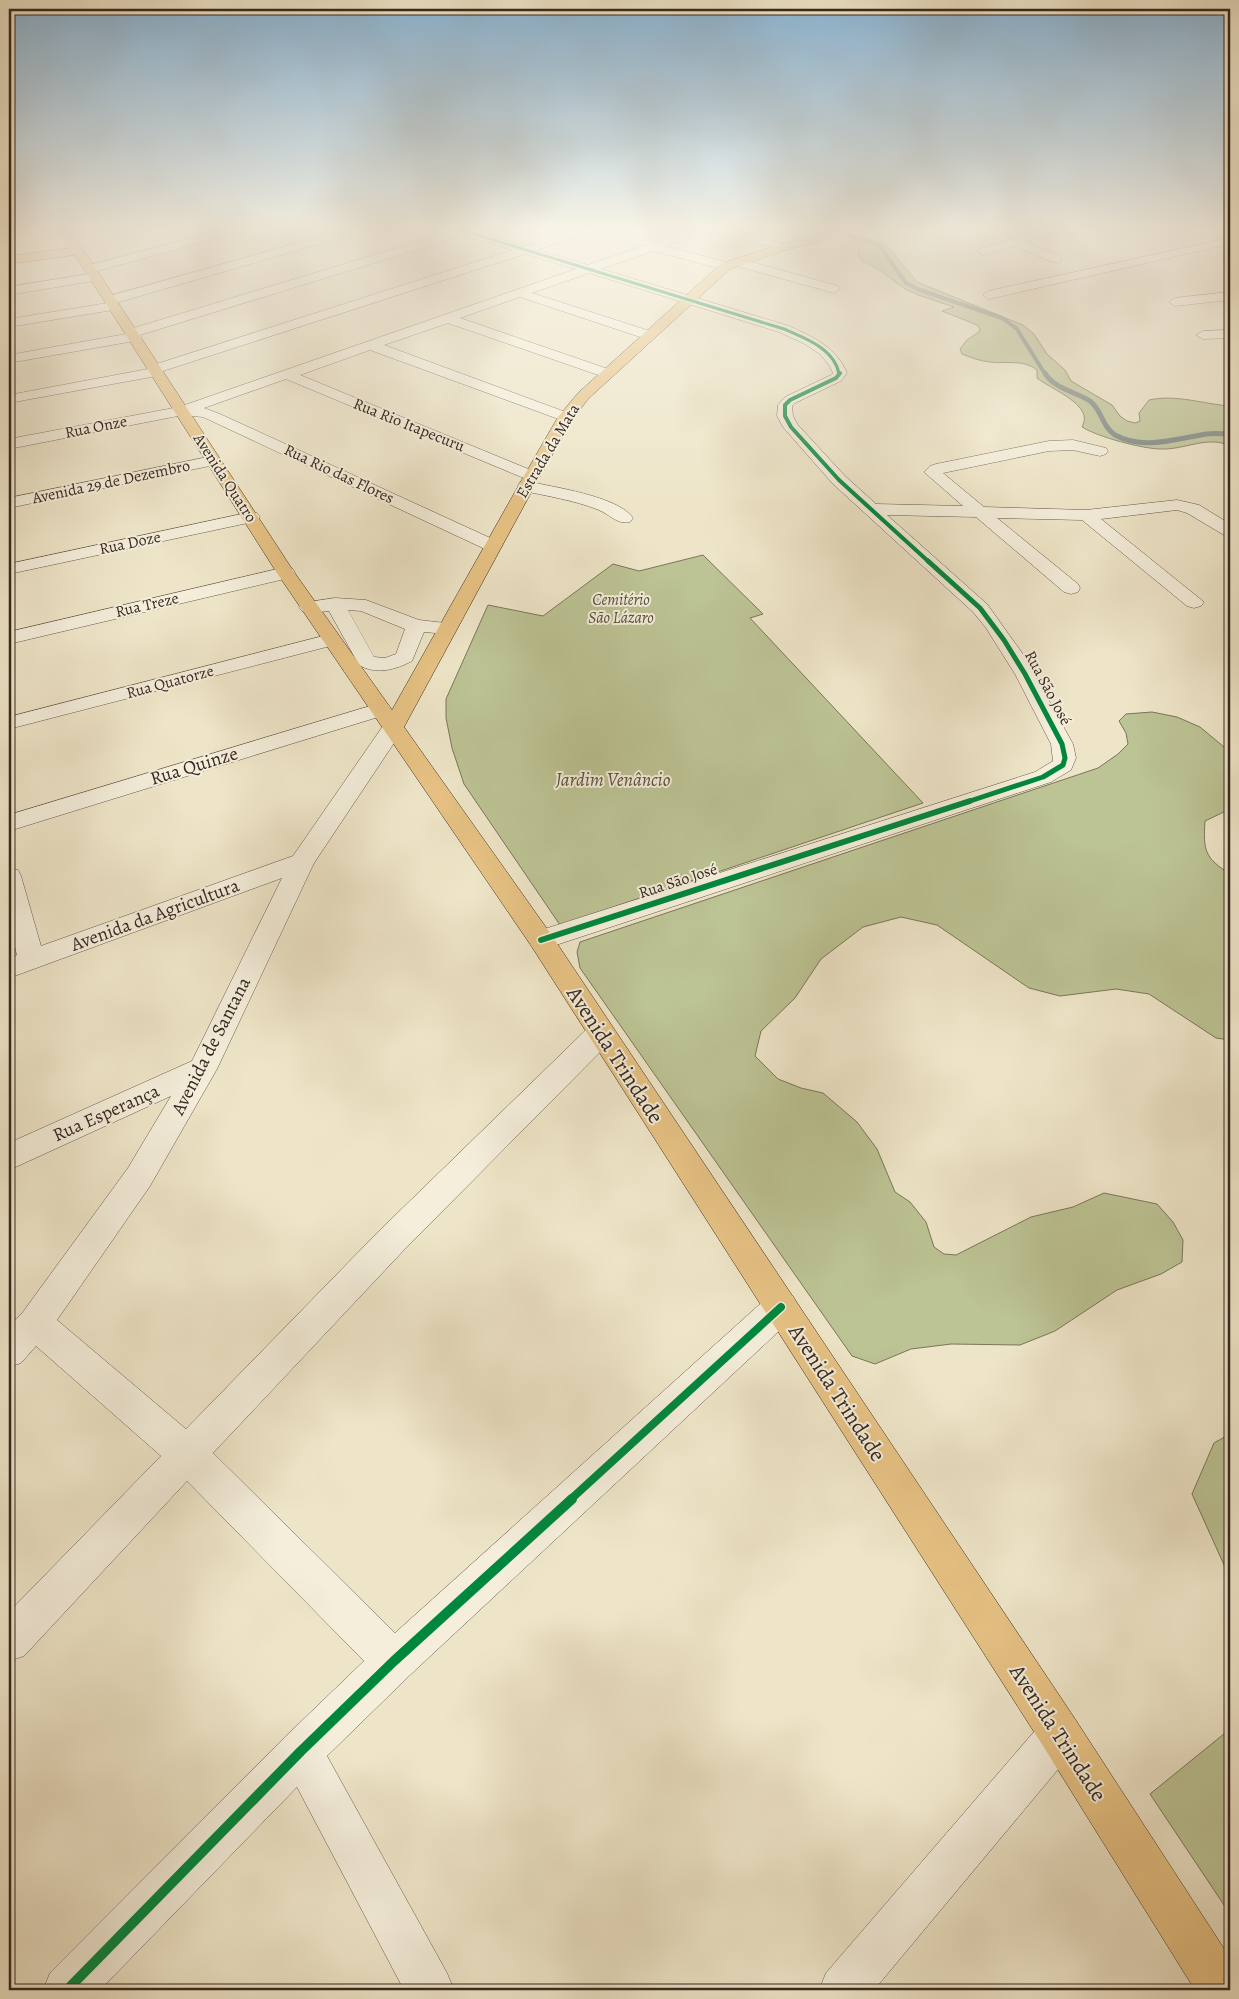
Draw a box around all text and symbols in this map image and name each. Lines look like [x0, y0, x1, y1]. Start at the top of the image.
street label: Rua Rio Itapecuru [350, 393, 468, 457]
street label: Estrada da Mata [511, 399, 585, 502]
street label: Rua Onze [63, 410, 129, 444]
street label: Avenida Quatro [187, 428, 262, 527]
street label: Rua Rio das Flores [280, 439, 398, 509]
street label: Avenida 29 de Dezembro [29, 455, 192, 510]
street label: Rua Doze [97, 526, 163, 560]
street label: Rua Treze [113, 587, 181, 623]
park label: Cemitério São Lázaro [588, 589, 654, 629]
street label: Rua São José [1019, 647, 1077, 729]
street label: Rua Quatorze [124, 660, 216, 704]
street label: Rua Quinze [147, 740, 241, 792]
park label: Jardim Venâncio [555, 767, 671, 793]
street label: Rua São José [636, 858, 720, 904]
street label: Avenida da Agricultura [66, 872, 243, 958]
street label: Avenida de Santana [165, 972, 257, 1120]
street label: Avenida Trindade [559, 980, 671, 1129]
street label: Rua Esperança [48, 1078, 164, 1148]
street label: Avenida Trindade [781, 1318, 893, 1467]
street label: Avenida Trindade [1002, 1658, 1114, 1807]

